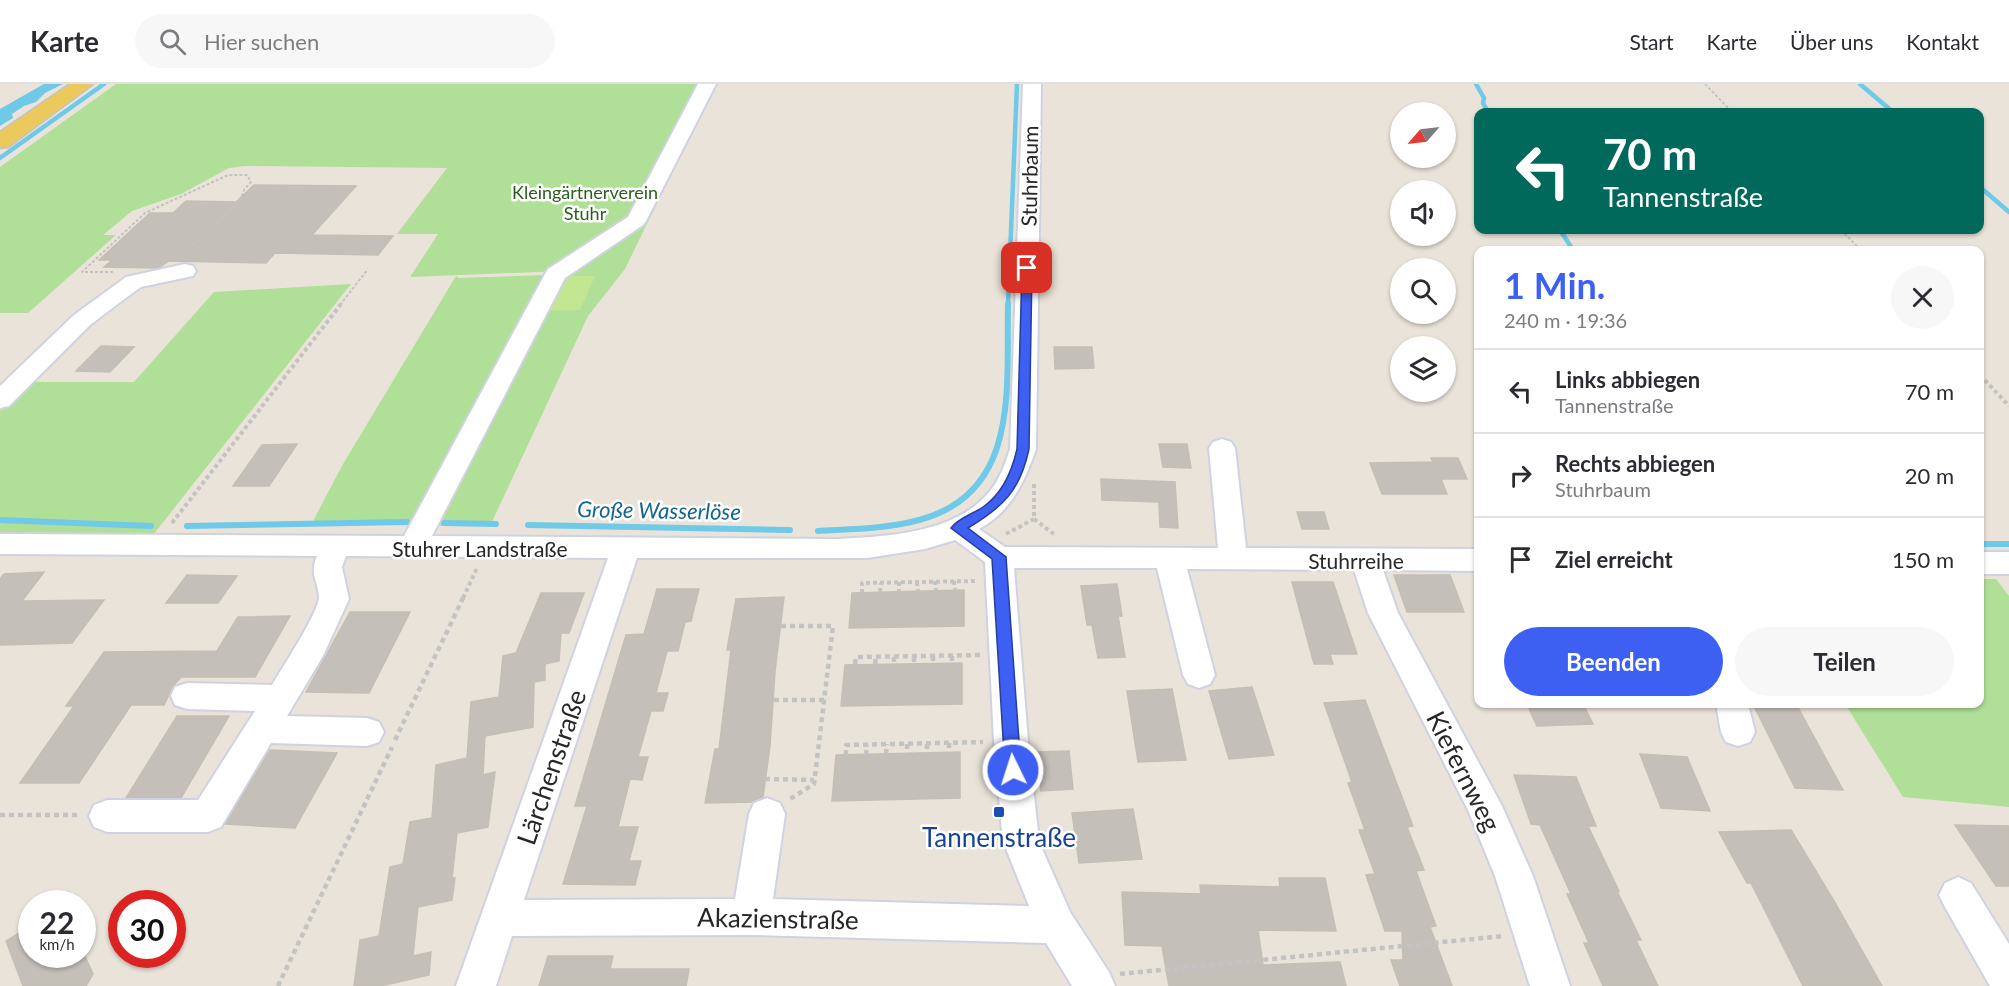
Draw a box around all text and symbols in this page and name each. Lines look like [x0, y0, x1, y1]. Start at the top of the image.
search box [135, 14, 555, 68]
text: Karte [30, 24, 99, 58]
icon: search [156, 25, 189, 58]
text: Hier suchen [204, 28, 319, 55]
text: Start [1629, 29, 1674, 54]
text: Karte [1707, 29, 1757, 54]
text: Über uns [1790, 29, 1873, 54]
text: Kontakt [1906, 29, 1979, 54]
north arrow [1390, 102, 1456, 168]
map controls [1390, 102, 1456, 402]
street label: Stuhrbaum [1016, 125, 1042, 227]
text: 70 m [1603, 129, 1697, 179]
icon: left [1504, 132, 1582, 210]
button: sound [1390, 180, 1456, 246]
text: Tannenstraße [1603, 180, 1763, 213]
park label: Kleingärtnerverein Stuhr [512, 181, 658, 224]
pin [1001, 242, 1052, 293]
icon: arrive [1010, 251, 1043, 284]
button: search [1390, 258, 1456, 324]
text: 1 Min. [1504, 263, 1605, 307]
button: close [1891, 266, 1954, 329]
text: 240 m · 19:36 [1504, 308, 1627, 332]
button: layers [1390, 336, 1456, 402]
text: Links abbiegen [1555, 366, 1700, 393]
icon: left [1504, 375, 1537, 408]
text: 70 m [1905, 378, 1954, 405]
text: Tannenstraße [1555, 393, 1674, 417]
text: Rechts abbiegen [1555, 450, 1715, 477]
icon: right [1504, 459, 1537, 492]
text: 20 m [1905, 462, 1954, 489]
text: Stuhrbaum [1555, 477, 1651, 501]
water label: Große Wasserlöse [577, 495, 741, 525]
street label: Stuhrer Landstraße [392, 536, 568, 561]
icon: arrive [1504, 543, 1537, 576]
text: Ziel erreicht [1555, 546, 1673, 573]
text: 150 m [1892, 546, 1954, 573]
street label: Stuhrreihe [1308, 548, 1404, 573]
button: Beenden [1504, 627, 1723, 696]
button: Teilen [1735, 627, 1954, 696]
street label: Lärchenstraße [510, 685, 592, 849]
street label: Kiefernweg [1420, 705, 1508, 837]
position arrow [981, 738, 1045, 802]
marker: Tannenstraße [992, 805, 1006, 819]
place label: Tannenstraße [922, 821, 1076, 853]
speed limit sign: 30 [108, 890, 186, 968]
street label: Akazienstraße [697, 901, 859, 935]
text: 22 [40, 904, 74, 940]
text: km/h [39, 935, 75, 953]

